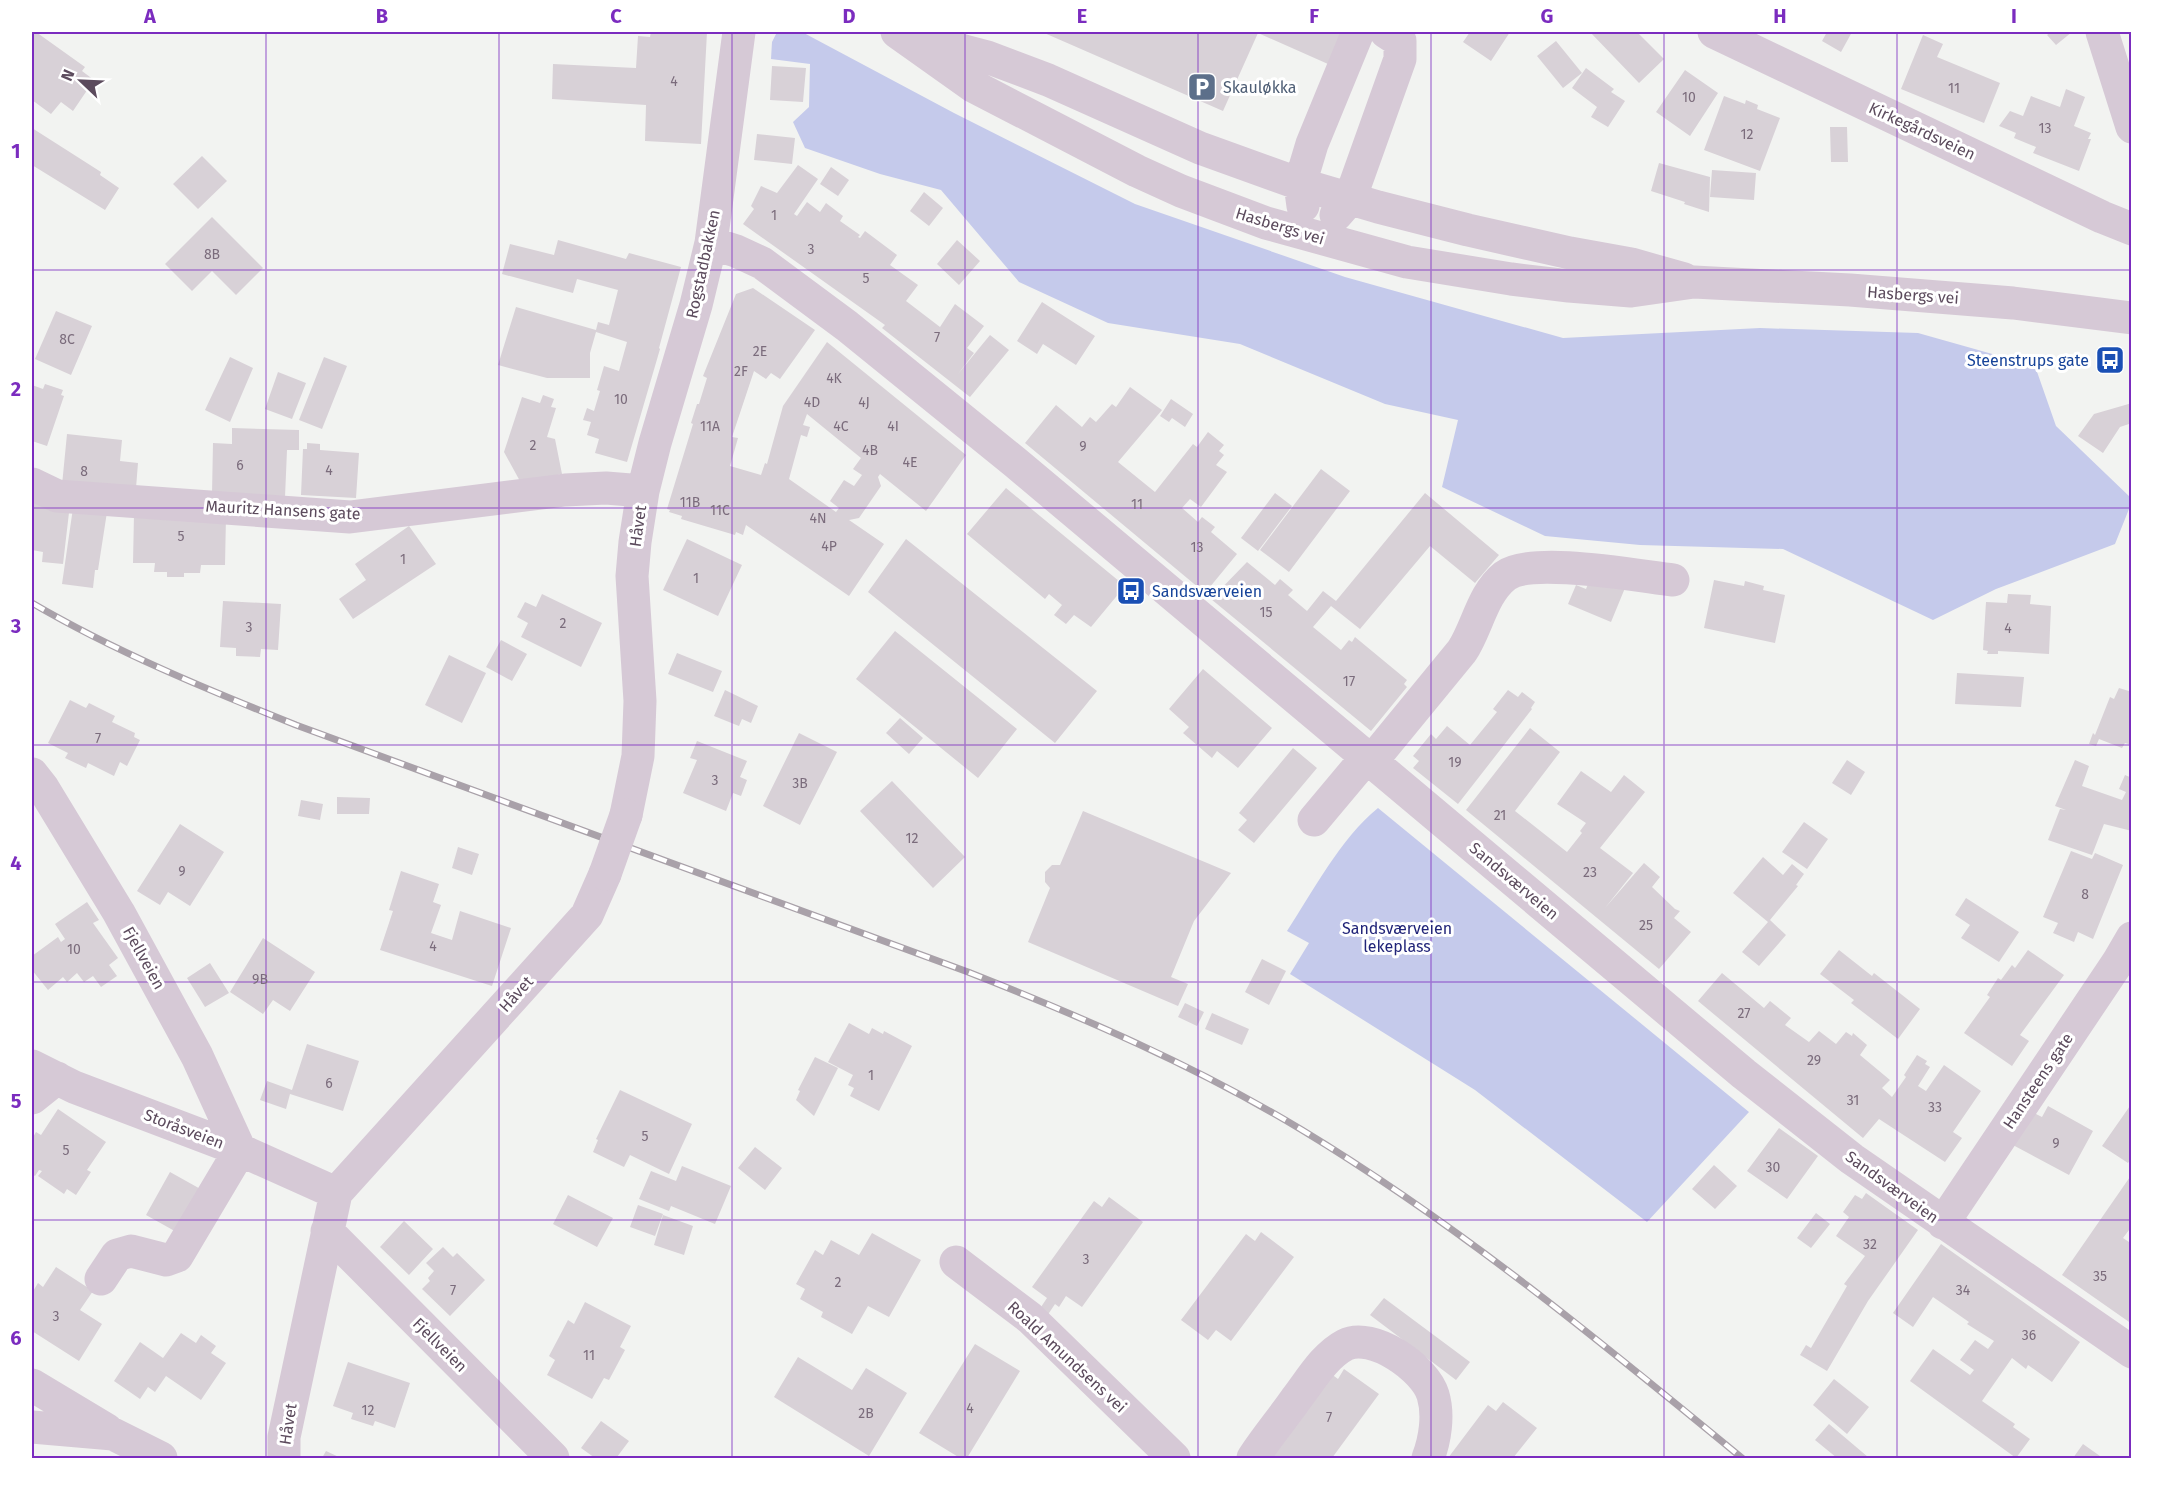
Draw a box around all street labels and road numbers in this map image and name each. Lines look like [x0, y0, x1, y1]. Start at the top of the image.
street label: Kirkegårdsveien [1866, 98, 1978, 164]
street label: Hasbergs vei [1233, 203, 1327, 249]
street label: Rogstadbakken [682, 208, 724, 320]
street label: Hasbergs vei [1866, 282, 1960, 308]
street label: Mauritz Hansens gate [205, 496, 361, 524]
street label: Håvet [626, 504, 650, 548]
street label: Sandsværveien [1466, 838, 1562, 924]
street label: Fjellveien [119, 923, 169, 993]
street label: Håvet [495, 972, 537, 1016]
street label: Hansteens gate [1999, 1029, 2077, 1133]
street label: Storåsveien [141, 1105, 227, 1153]
street label: Sandsværveien [1842, 1147, 1942, 1227]
street label: Roald Amundsens vei [1004, 1297, 1130, 1417]
street label: Fjellveien [409, 1314, 471, 1376]
street label: Håvet [275, 1402, 301, 1446]

